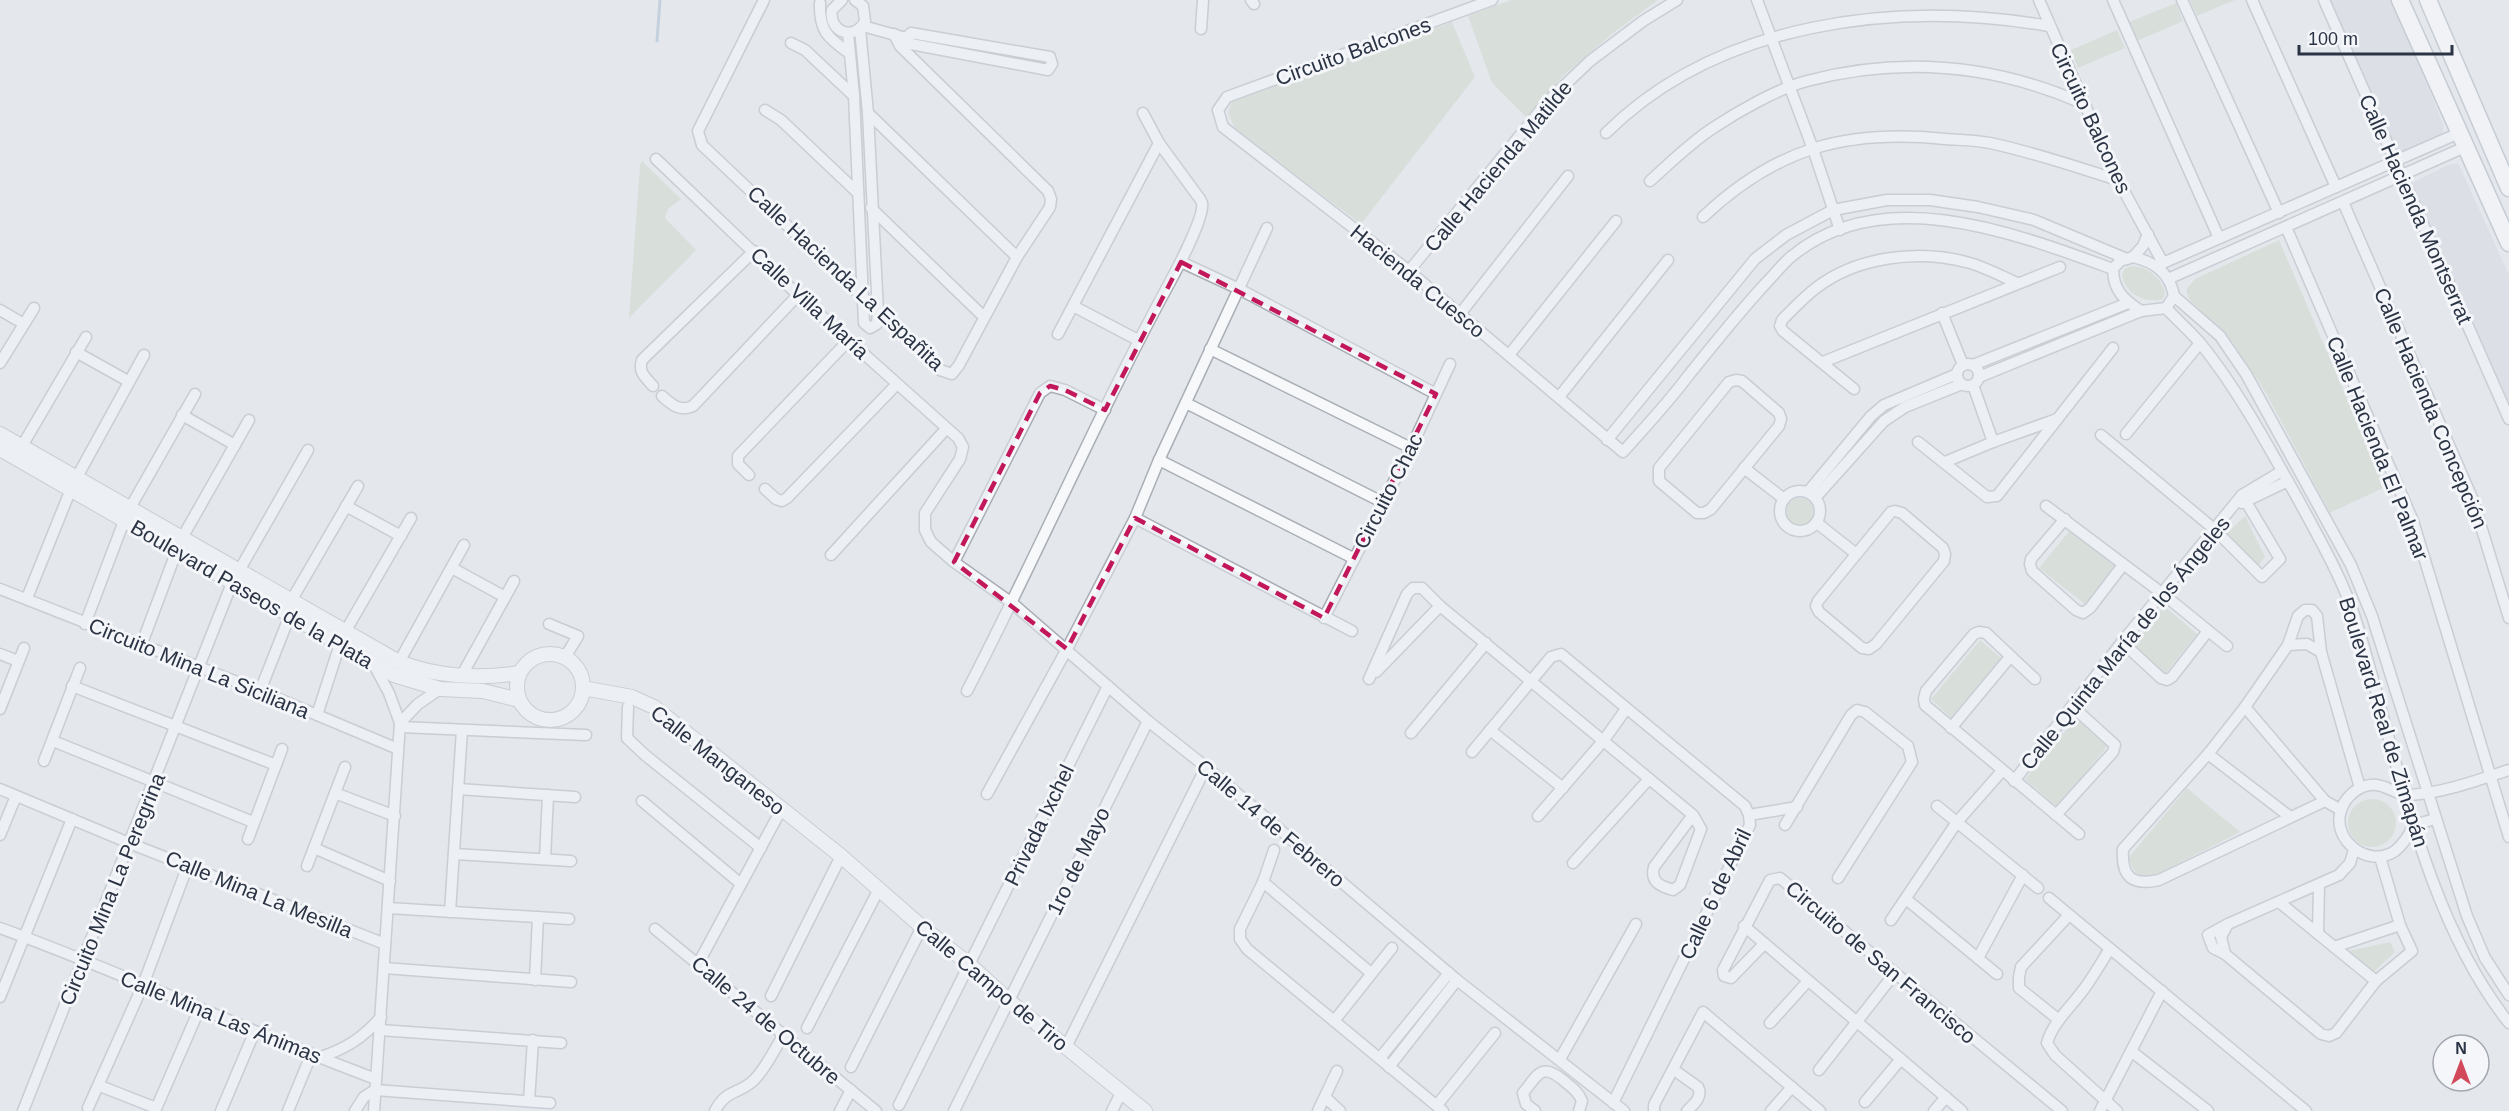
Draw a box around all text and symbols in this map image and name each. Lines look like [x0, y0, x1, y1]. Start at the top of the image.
street label: Circuito Balcones [1272, 12, 1434, 90]
scale bar [2299, 18, 2452, 56]
text: 100 m [2308, 29, 2358, 49]
street label: Circuito Balcones [2046, 39, 2136, 197]
street label: Calle Hacienda Matilde [1420, 76, 1576, 256]
street label: Calle Hacienda Montserrat [2355, 91, 2477, 327]
street label: Calle Hacienda La Españita [743, 181, 949, 375]
street label: Hacienda Cuesco [1346, 220, 1490, 342]
street label: Calle Villa María [746, 243, 874, 364]
street label: Calle Hacienda Concepción [2370, 284, 2492, 532]
street label: Calle Hacienda El Palmar [2323, 333, 2433, 563]
street label: Circuito Chac [1349, 430, 1427, 552]
street label: Calle Quinta María de los Ángeles [2016, 512, 2234, 774]
street label: Boulevard Paseos de la Plata [127, 515, 377, 673]
street label: Boulevard Real de Zimapán [2335, 594, 2433, 850]
street label: Circuito Mina La Siciliana [85, 613, 313, 723]
street label: Calle Manganeso [647, 701, 789, 819]
street label: Calle 14 de Febrero [1193, 755, 1349, 891]
street label: Privada Ixchel [1000, 761, 1078, 889]
street label: Circuito Mina La Peregrina [55, 769, 169, 1009]
street label: 1ro de Mayo [1042, 803, 1114, 919]
street label: Calle 6 de Abril [1675, 825, 1755, 963]
street label: Calle Mina La Mesilla [162, 846, 356, 942]
street label: Circuito de San Francisco [1782, 876, 1980, 1048]
street label: Calle Campo de Tiro [911, 915, 1073, 1055]
street label: Calle 24 de Octubre [687, 951, 845, 1089]
street label: Calle Mina Las Ánimas [117, 966, 325, 1068]
north arrow [2431, 1033, 2491, 1093]
text: N [2455, 1040, 2467, 1057]

